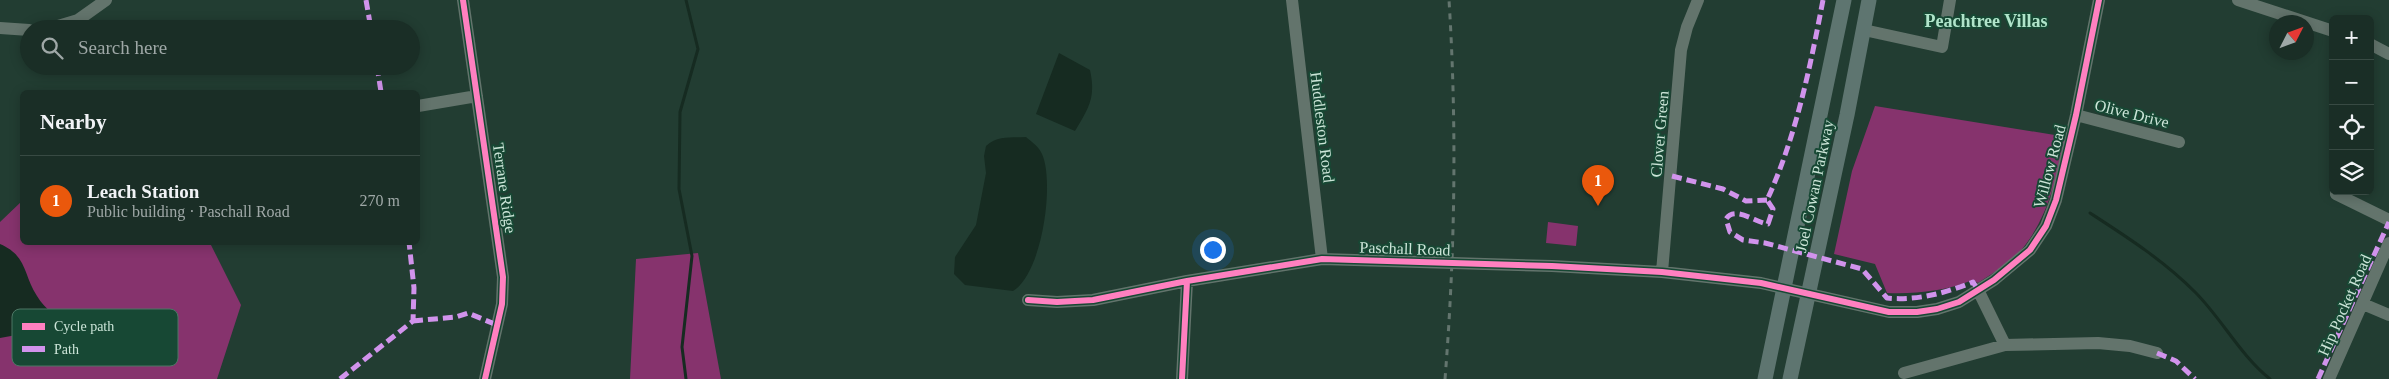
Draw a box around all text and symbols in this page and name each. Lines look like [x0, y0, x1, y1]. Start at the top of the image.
district label: Peachtree Villas [1924, 11, 2048, 31]
north arrow [2269, 15, 2314, 60]
map controls [2329, 15, 2374, 195]
button: + [2329, 15, 2374, 60]
search box [20, 20, 420, 75]
icon: search [38, 34, 66, 62]
text: Search here [78, 37, 167, 58]
button: − [2329, 60, 2374, 105]
street label: Huddleston Road [1307, 71, 1338, 183]
street label: Clover Green [1647, 90, 1672, 178]
street label: Olive Drive [2093, 96, 2171, 131]
button: locate [2329, 105, 2374, 150]
text: Nearby [40, 110, 107, 134]
street label: Joel Cowan Parkway [1792, 118, 1838, 254]
street label: Willow Road [2030, 123, 2069, 209]
street label: Terrane Ridge [489, 142, 519, 234]
button: layers [2329, 150, 2374, 195]
pin: 1 [1582, 165, 1614, 206]
text: Leach Station [87, 181, 199, 202]
text: 1 [52, 192, 60, 209]
text: 270 m [360, 192, 400, 209]
text: Public building · Paschall Road [87, 203, 290, 220]
your location [1200, 237, 1226, 263]
street label: Paschall Road [1359, 238, 1451, 259]
street label: Hip Pocket Road [2314, 252, 2375, 359]
legend [12, 309, 178, 366]
text: Cycle path [54, 319, 114, 334]
text: Path [54, 342, 79, 357]

